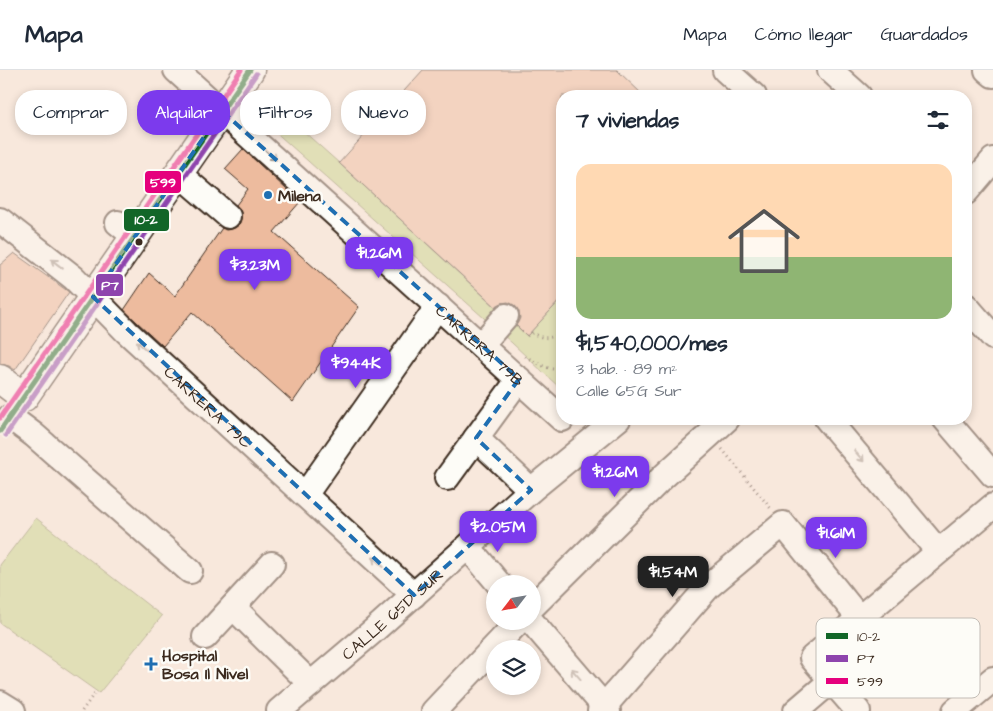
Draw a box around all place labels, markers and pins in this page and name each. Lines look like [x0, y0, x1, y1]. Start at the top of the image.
place label: Milena [278, 185, 322, 207]
marker: Milena [262, 189, 274, 201]
pin: $1.26M [338, 236, 420, 279]
unlabelled marker [134, 237, 144, 247]
pin: $3.23M [214, 248, 296, 291]
pin: $944K [321, 346, 391, 389]
pin: $1.26M [574, 456, 656, 498]
pin: $2.05M [457, 510, 539, 553]
pin: $1.61M [795, 516, 877, 559]
pin: $1.54M [632, 556, 714, 598]
place label: Hospital Bosa Il Nivel [162, 645, 249, 685]
marker: Hospital Bosa Il Nivel [144, 657, 158, 671]

